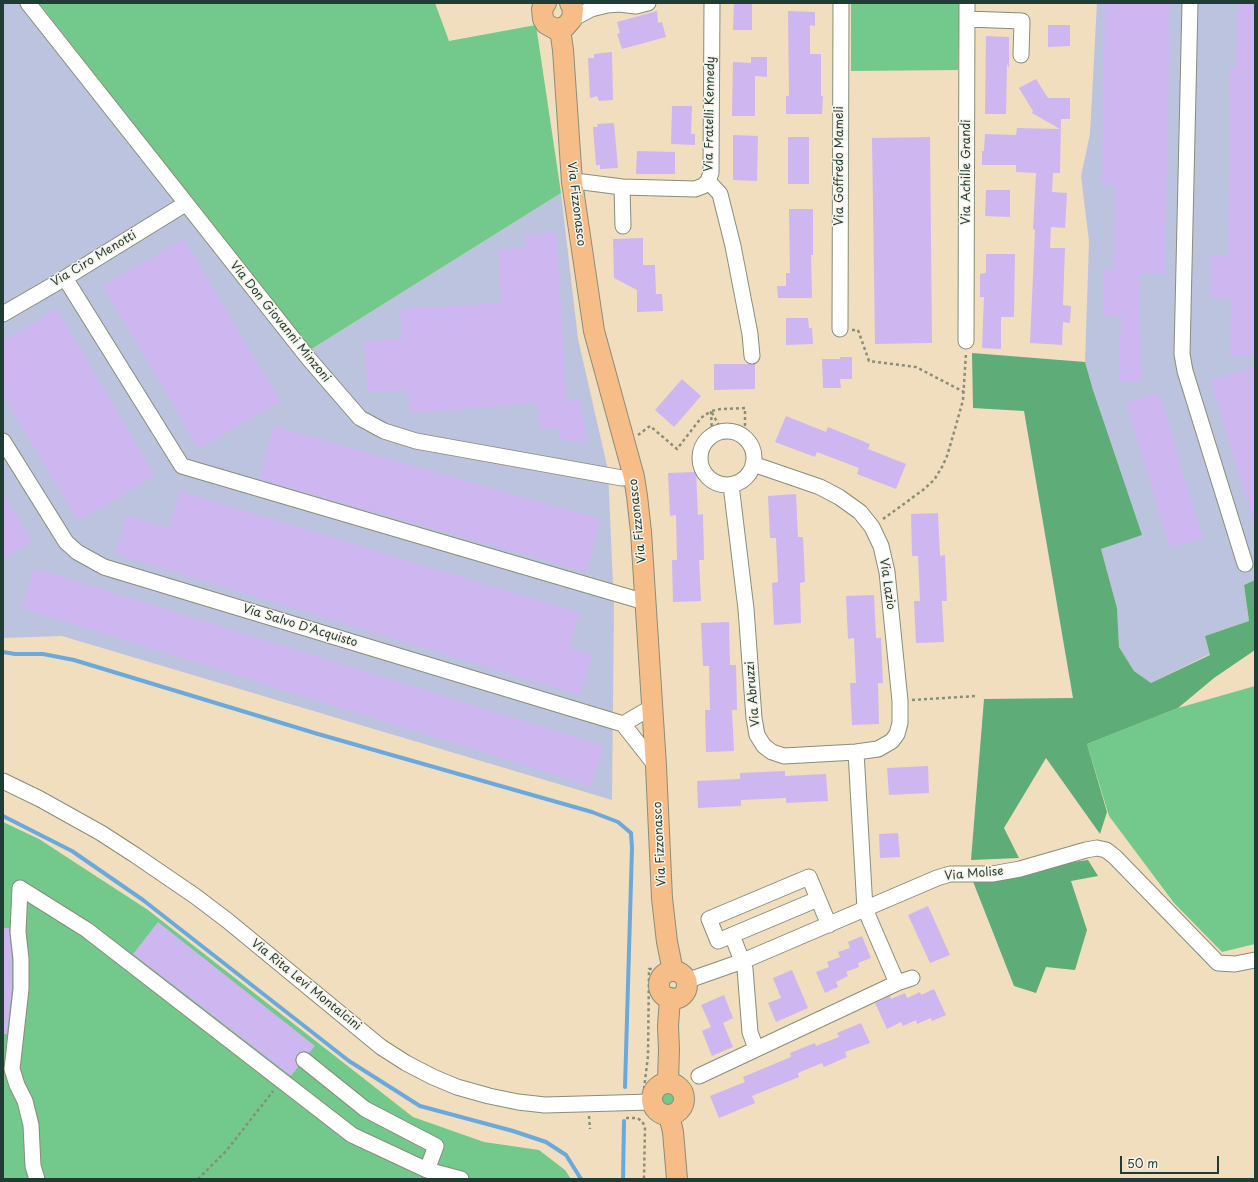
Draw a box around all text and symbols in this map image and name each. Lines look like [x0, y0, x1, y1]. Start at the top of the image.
street label: Via Fratelli Kennedy [702, 56, 718, 172]
street label: Via Goffredo Mameli [833, 106, 847, 226]
street label: Via Achille Grandi [960, 119, 974, 225]
street label: Via Fizzonasco [564, 161, 588, 247]
street label: Via Ciro Menotti [49, 228, 139, 290]
street label: Via Don Giovanni Minzoni [227, 259, 333, 385]
street label: Via Fizzonasco [626, 478, 650, 564]
street label: Via Lazio [876, 557, 898, 611]
street label: Via Salvo D'Acquisto [241, 602, 359, 650]
street label: Via Abruzzi [743, 661, 763, 727]
street label: Via Fizzonasco [651, 801, 669, 887]
street label: Via Molise [944, 864, 1004, 884]
street label: Via Rita Levi Montalcini [248, 936, 364, 1034]
scale bar [1122, 1148, 1221, 1174]
text: 50 m [1127, 1154, 1158, 1172]

